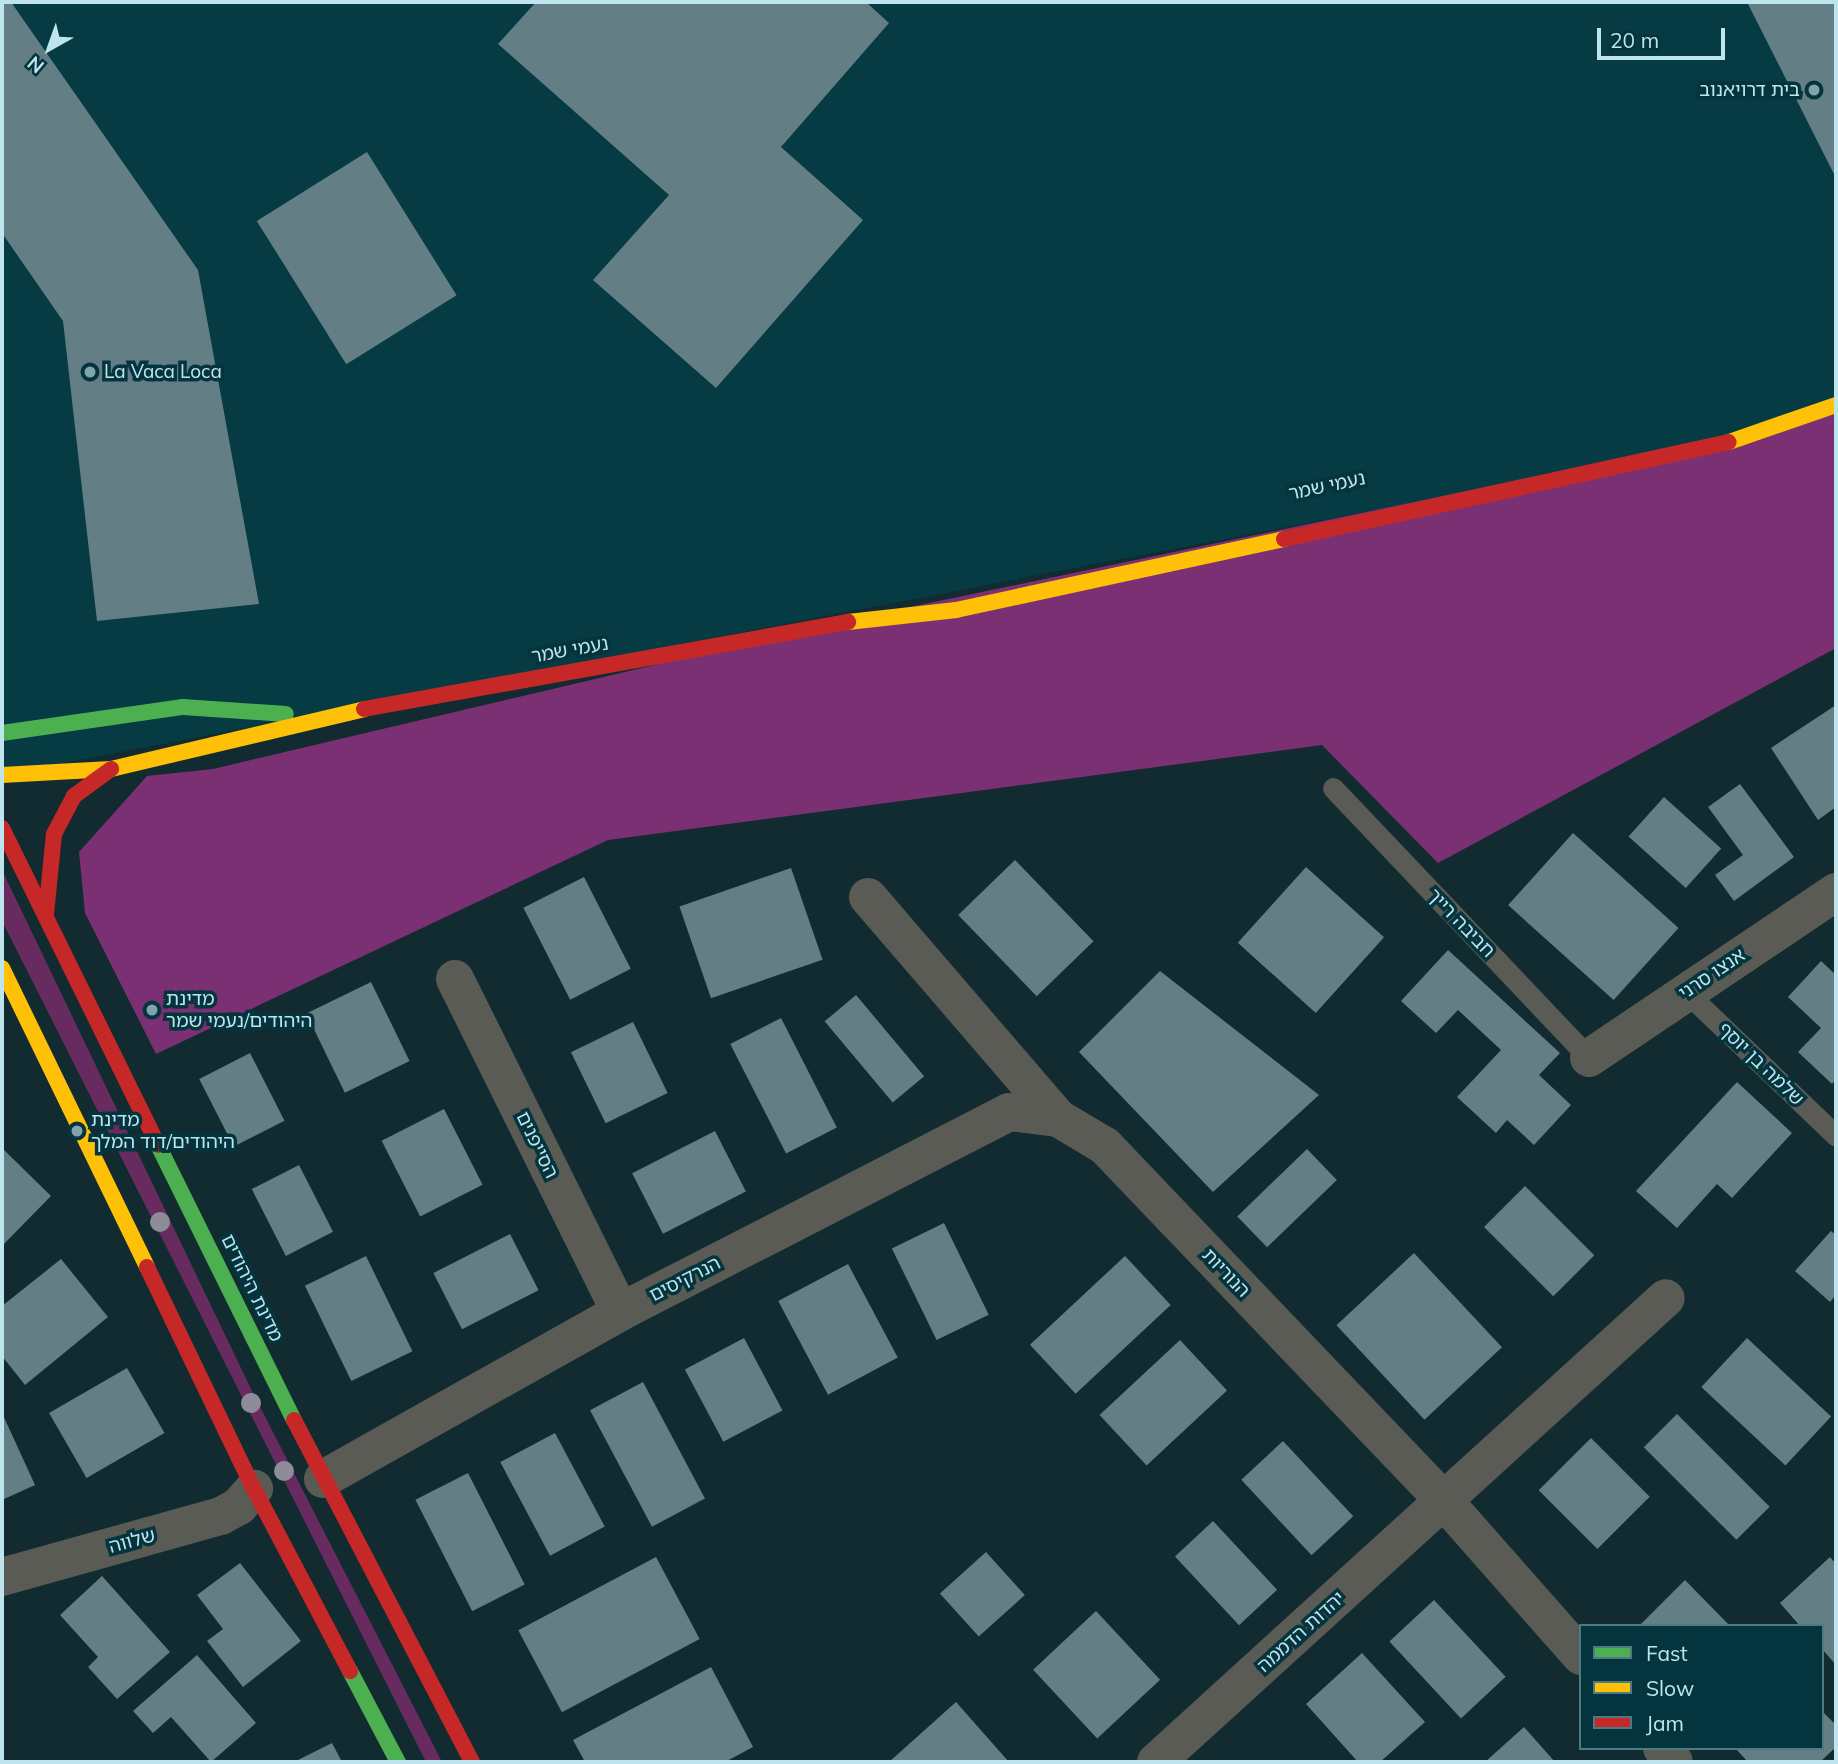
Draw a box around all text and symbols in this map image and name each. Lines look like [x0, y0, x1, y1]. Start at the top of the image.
north arrow [14, 14, 84, 84]
scale bar [1600, 14, 1728, 58]
text: 20 m [1610, 27, 1659, 53]
text: N [22, 51, 49, 79]
place label: בית דרויאנוב [1699, 79, 1800, 101]
marker: בית דרויאנוב [1806, 82, 1822, 98]
place label: La Vaca Loca [104, 361, 222, 383]
marker: La Vaca Loca [82, 364, 98, 380]
street label: נעמי שמר [1287, 467, 1367, 505]
street label: נעמי שמר [530, 632, 610, 668]
street label: חביבה רייך [1423, 884, 1499, 962]
street label: אנצו סרני [1675, 944, 1749, 1004]
place label: מדינת היהודים/נעמי שמר [166, 988, 312, 1032]
marker: מדינת היהודים/נעמי שמר [144, 1002, 160, 1018]
street label: שלמה בן יוסף [1714, 1018, 1808, 1110]
street label: הסייפנים [511, 1108, 563, 1182]
place label: מדינת היהודים/דוד המלך [91, 1109, 235, 1153]
marker: מדינת היהודים/דוד המלך [69, 1123, 85, 1139]
street label: מדינת היהודים [216, 1231, 288, 1345]
street label: הנוריות [1197, 1244, 1255, 1302]
street label: הנרקיסים [646, 1251, 724, 1307]
street label: שלווה [106, 1524, 158, 1558]
street label: יהדות הדממה [1253, 1587, 1349, 1677]
legend [1579, 1624, 1824, 1750]
text: Fast [1646, 1640, 1688, 1666]
text: Slow [1646, 1675, 1694, 1701]
text: Jam [1646, 1710, 1684, 1736]

